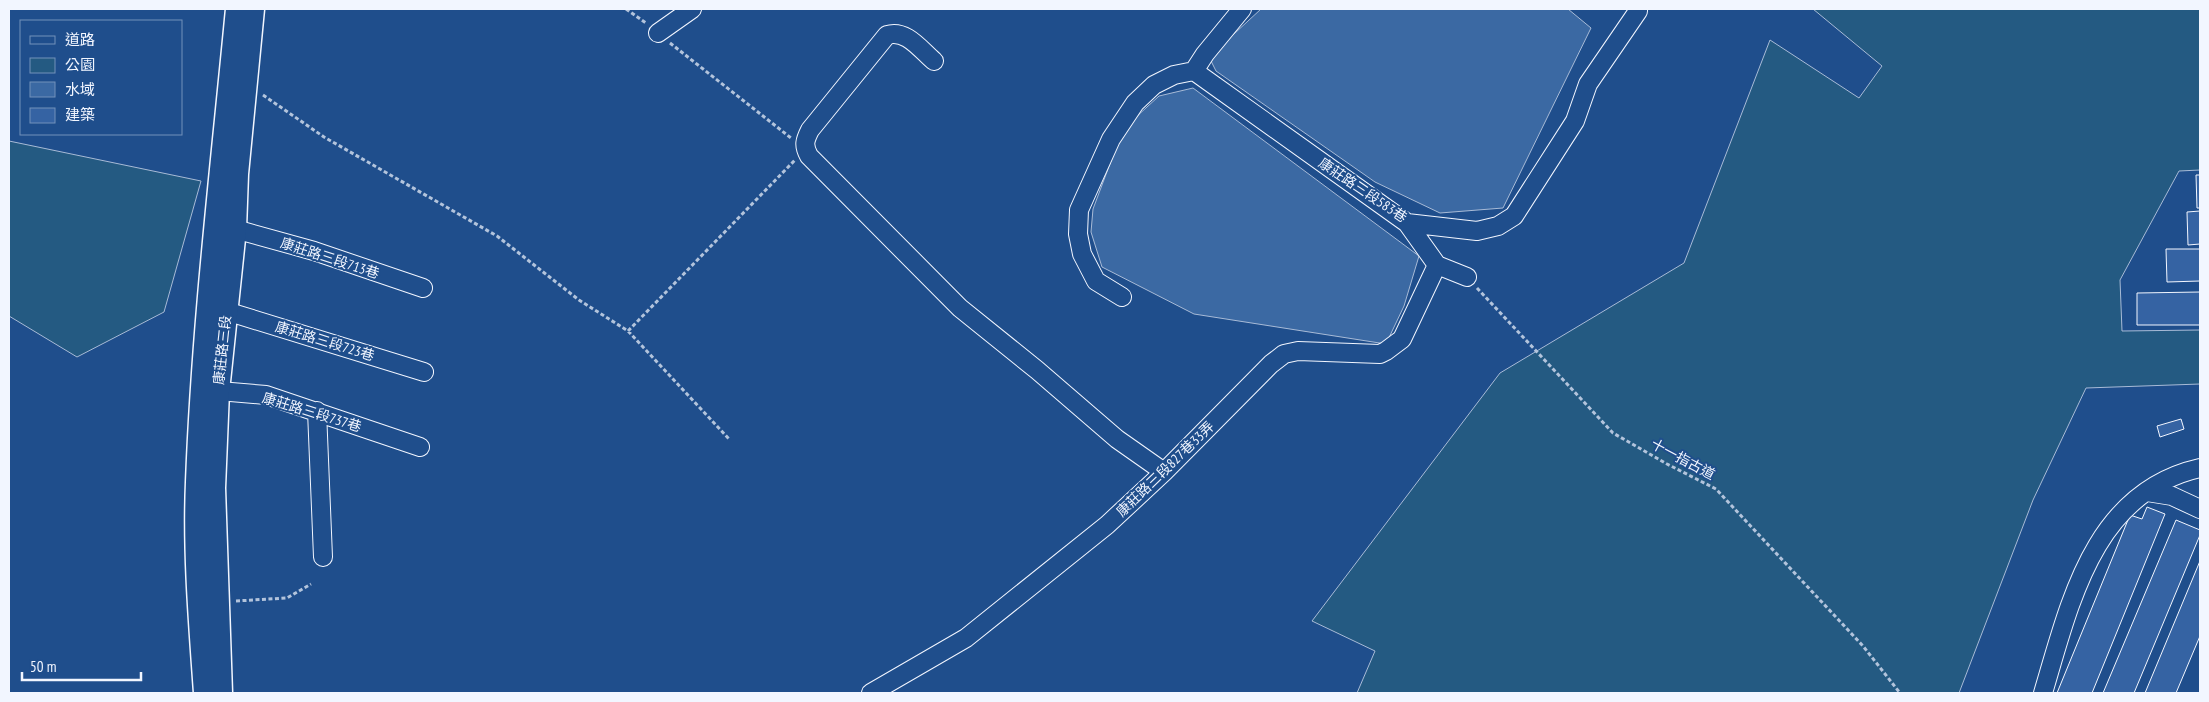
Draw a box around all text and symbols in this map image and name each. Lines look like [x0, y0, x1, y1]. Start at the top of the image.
legend [20, 20, 182, 135]
text: 道路 [65, 30, 95, 49]
text: 公園 [65, 55, 95, 74]
text: 水域 [65, 80, 95, 99]
text: 建築 [65, 105, 95, 124]
street label: 康莊路三段583巷 [1315, 154, 1411, 226]
street label: 康莊路三段713巷 [278, 234, 382, 282]
street label: 康莊路三段 [209, 314, 235, 386]
street label: 康莊路三段723巷 [273, 317, 377, 365]
street label: 康莊路三段737巷 [260, 388, 364, 436]
street label: 康莊路三段827巷33弄 [1112, 418, 1218, 520]
street label: 十一指古道 [1648, 435, 1718, 483]
scale bar [22, 650, 141, 682]
text: 50 m [30, 657, 56, 676]

